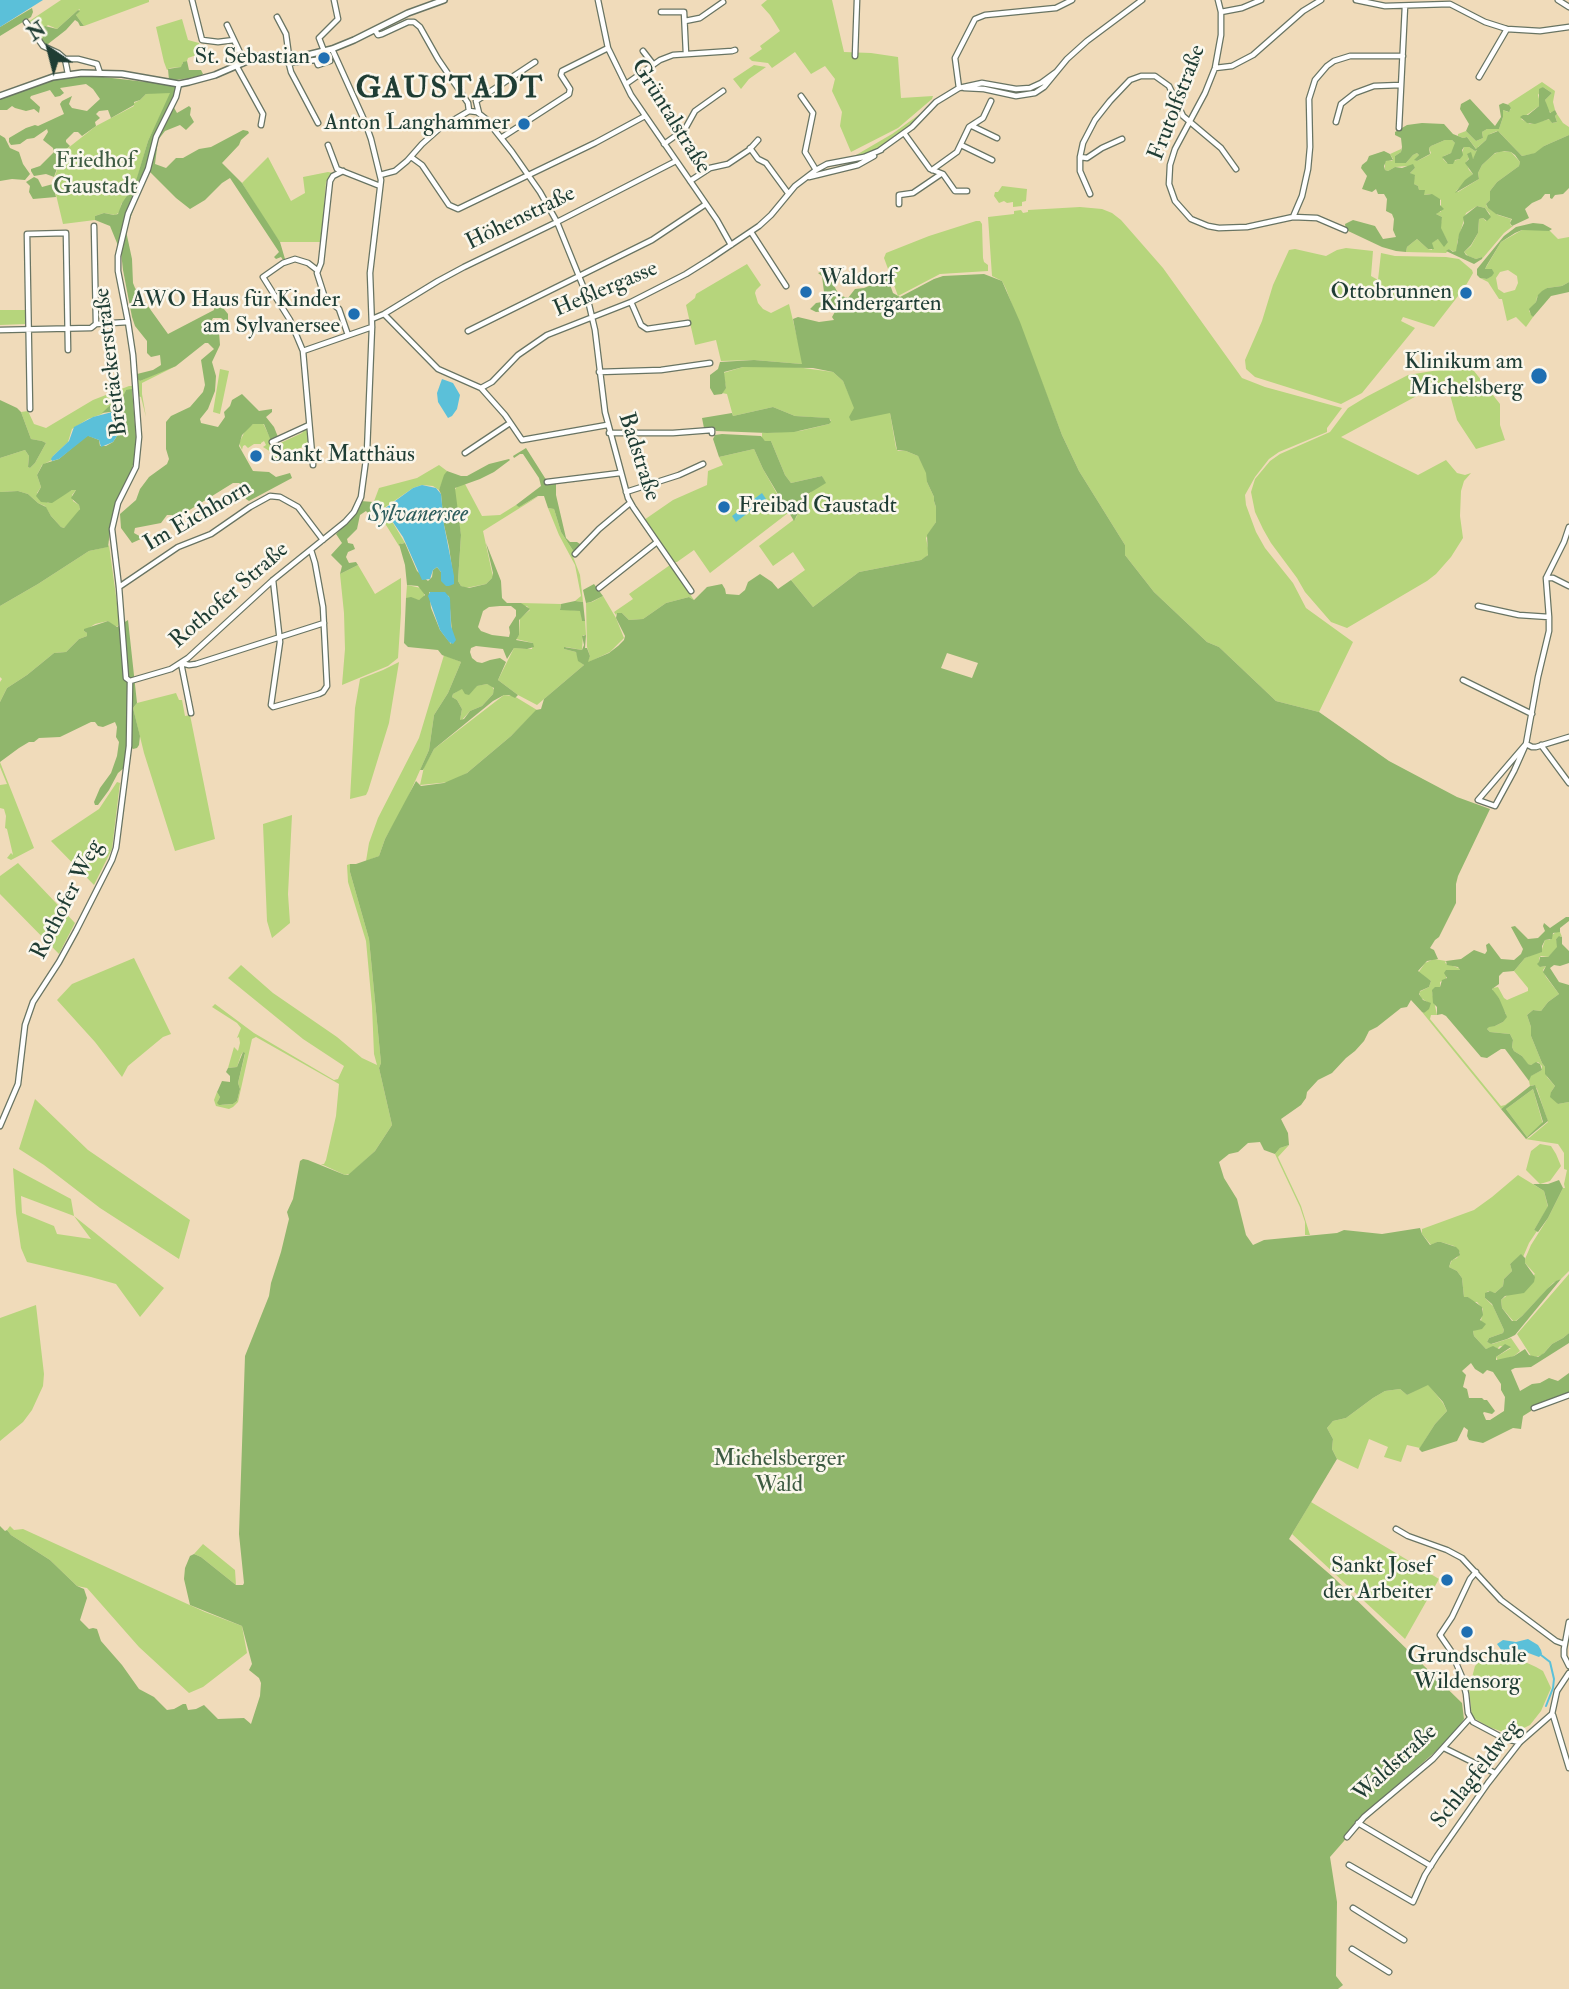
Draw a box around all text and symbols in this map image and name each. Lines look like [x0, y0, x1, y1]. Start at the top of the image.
north arrow [14, 14, 84, 84]
text: N [23, 17, 51, 47]
street label: Frutolfstraße [1143, 41, 1213, 165]
place label: St. Sebastian [195, 44, 310, 72]
marker: St. Sebastian [316, 50, 332, 66]
street label: Grüntalstraße [624, 55, 716, 179]
district label: GAUSTADT [357, 73, 543, 109]
place label: Anton Langhammer [324, 110, 510, 138]
marker: Anton Langhammer [516, 116, 532, 132]
park label: Friedhof Gaustadt [53, 148, 137, 202]
street label: Höhenstraße [462, 181, 580, 257]
street label: Heßlergasse [550, 256, 662, 324]
place label: Waldorf Kindergarten [820, 265, 942, 319]
place label: Ottobrunnen [1330, 279, 1452, 307]
marker: Waldorf Kindergarten [798, 284, 814, 300]
marker: Ottobrunnen [1458, 285, 1474, 301]
street label: Breitäckerstraße [89, 286, 135, 438]
place label: AWO Haus für Kinder am Sylvanersee [131, 287, 340, 341]
marker: AWO Haus für Kinder am Sylvanersee [346, 306, 362, 322]
place label: Klinikum am Michelsberg [1404, 349, 1523, 403]
marker: Klinikum am Michelsberg [1529, 366, 1549, 386]
street label: Badstraße [611, 409, 665, 505]
place label: Sankt Matthäus [270, 442, 415, 470]
marker: Sankt Matthäus [248, 448, 264, 464]
street label: Im Eichhorn [139, 475, 257, 559]
place label: Freibad Gaustadt [738, 493, 897, 521]
marker: Freibad Gaustadt [716, 499, 732, 515]
water label: Sylvanersee [368, 502, 468, 530]
street label: Rothofer Straße [165, 537, 295, 655]
street label: Rothofer Weg [26, 836, 110, 964]
park label: Michelsberger Wald [713, 1446, 845, 1500]
place label: Sankt Josef der Arbeiter [1323, 1553, 1433, 1607]
marker: Sankt Josef der Arbeiter [1439, 1572, 1455, 1588]
marker: Grundschule Wildensorg [1459, 1624, 1475, 1640]
place label: Grundschule Wildensorg [1407, 1643, 1527, 1697]
street label: Schlagfeldweg [1426, 1715, 1528, 1835]
street label: Waldstraße [1348, 1719, 1444, 1809]

